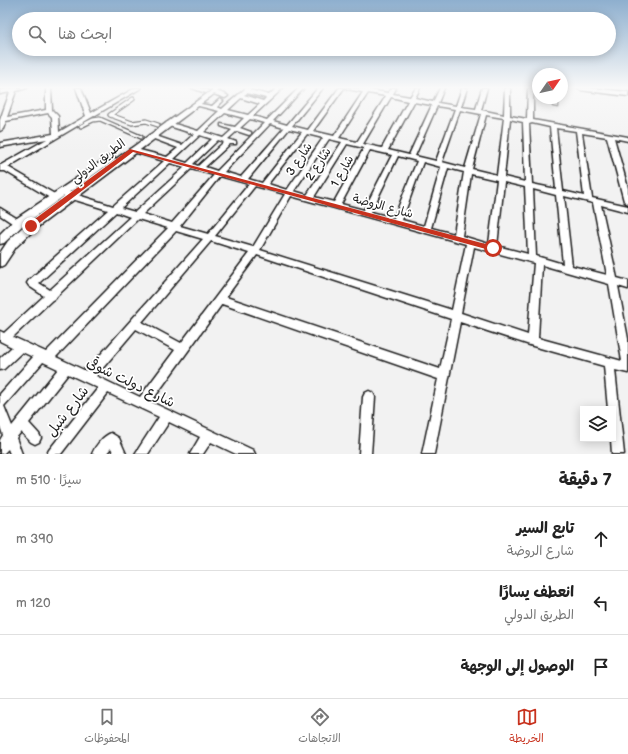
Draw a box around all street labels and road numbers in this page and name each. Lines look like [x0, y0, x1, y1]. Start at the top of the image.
street label: الطريق الدولي [68, 136, 130, 189]
street label: شارع 3 [283, 140, 317, 179]
street label: شارع 2 [302, 145, 335, 184]
street label: شارع 1 [328, 153, 358, 190]
street label: شارع الروضة [351, 191, 415, 223]
street label: شارع دولت شوقى [83, 354, 178, 412]
street label: شارع شبل [42, 383, 93, 440]

